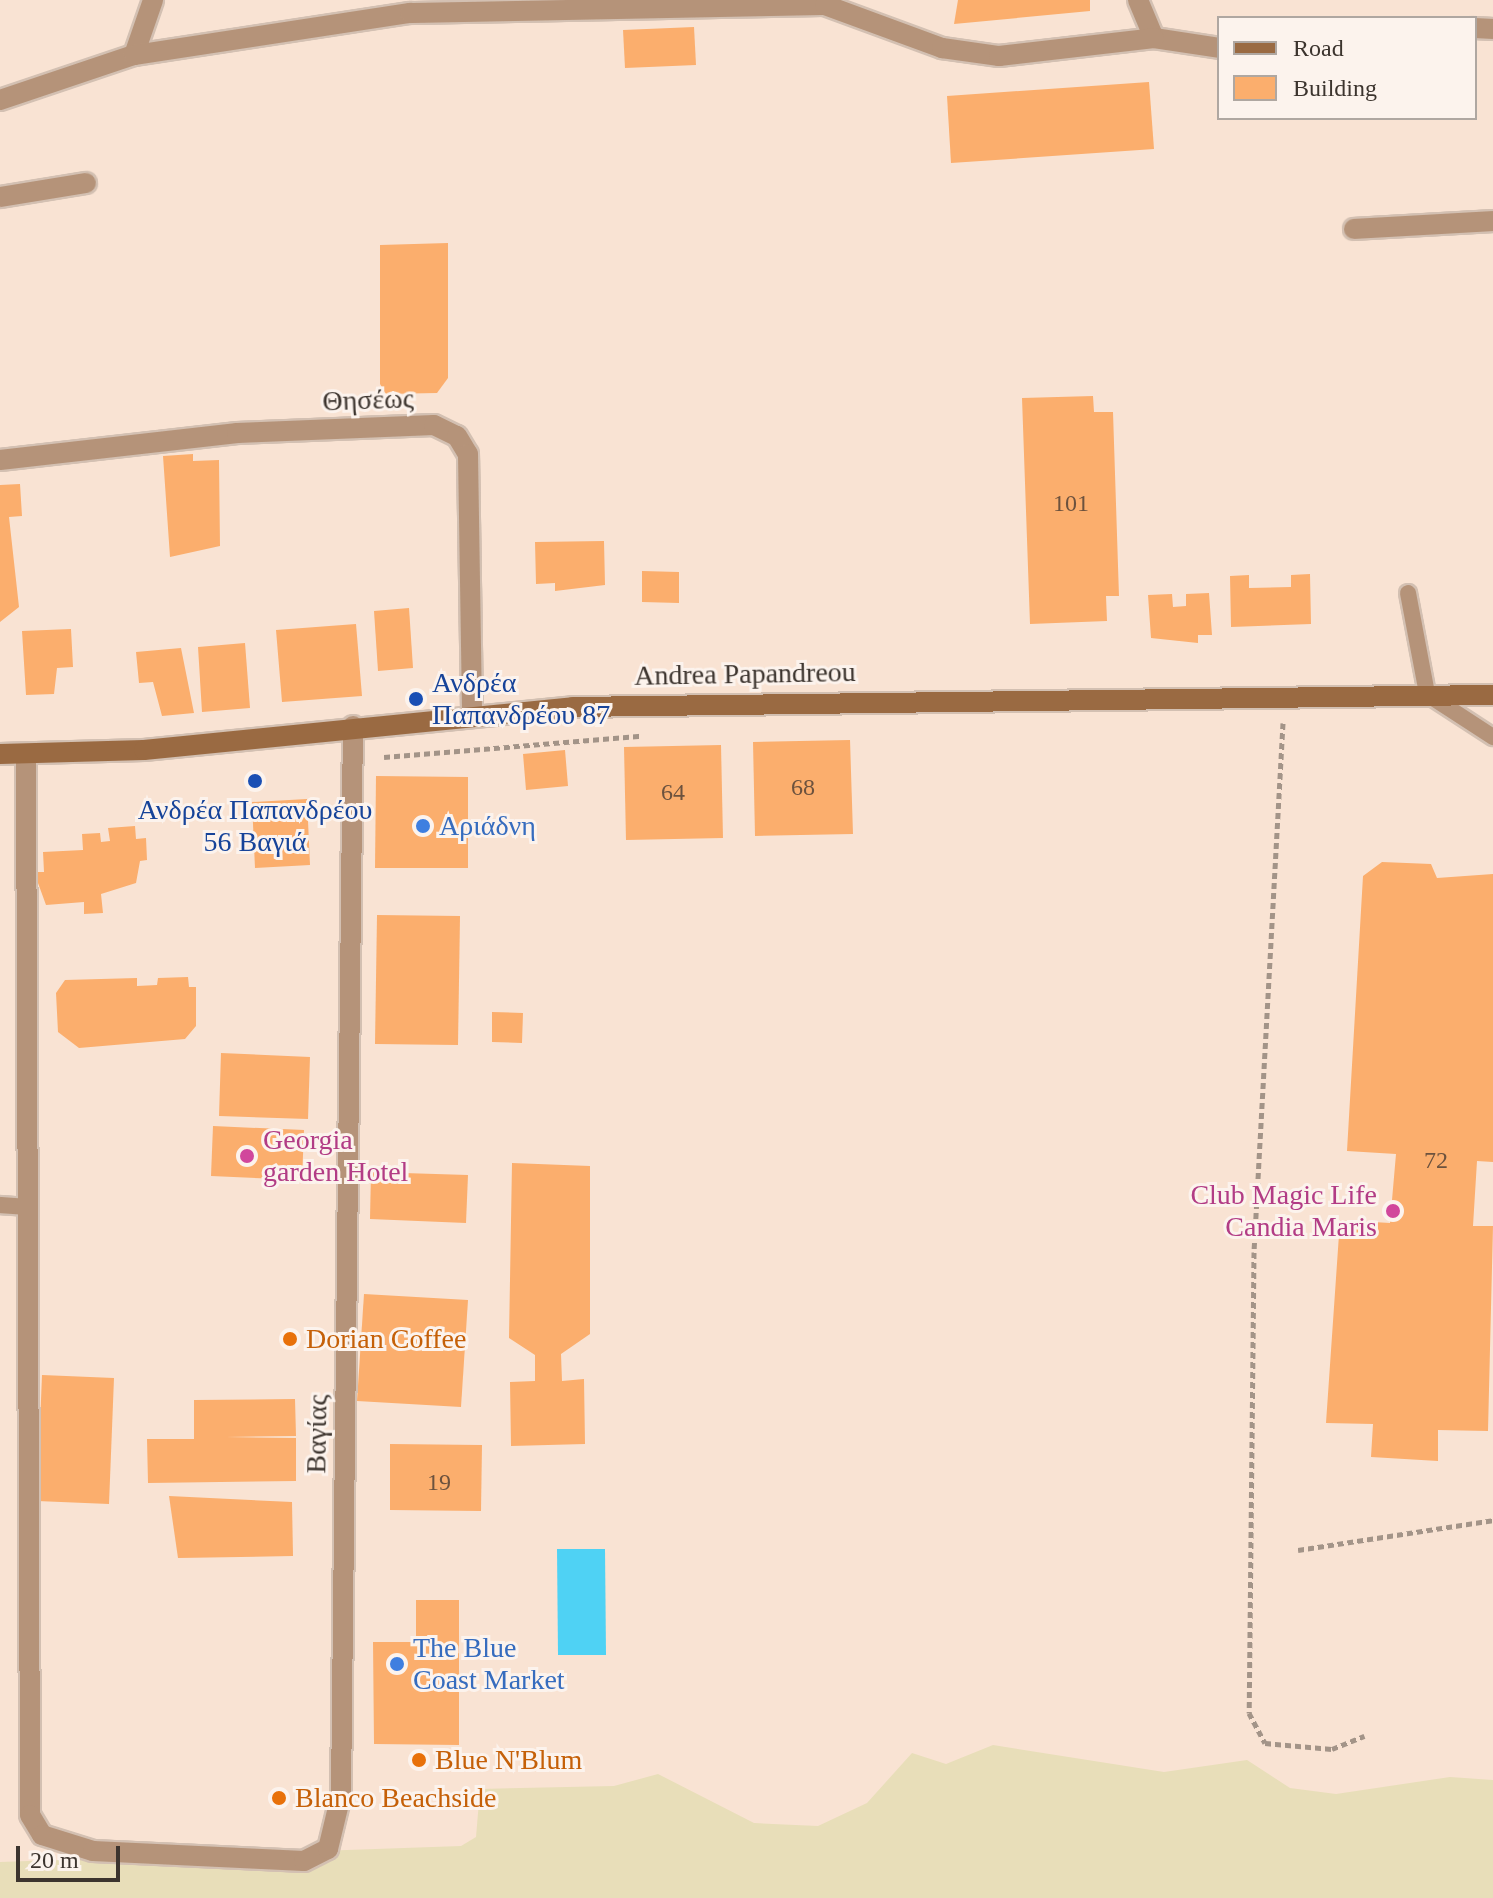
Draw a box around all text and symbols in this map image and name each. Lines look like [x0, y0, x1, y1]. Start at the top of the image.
legend [1217, 16, 1477, 120]
text: Road [1293, 35, 1344, 61]
text: Building [1293, 75, 1377, 101]
street label: Θησέως [322, 382, 414, 418]
house number: 101 [1053, 490, 1089, 518]
street label: Andrea Papandreou [634, 655, 856, 693]
place label: Ανδρέα Παπανδρέου 87 [432, 666, 610, 732]
marker: Ανδρέα Παπανδρέου 87 [407, 690, 425, 708]
marker: Ανδρέα Παπανδρέου 56 Βαγιά [246, 772, 264, 790]
house number: 68 [791, 774, 815, 802]
house number: 64 [661, 779, 685, 807]
place label: Ανδρέα Παπανδρέου 56 Βαγιά [138, 793, 372, 859]
place label: Αριάδνη [439, 809, 536, 843]
marker: Αριάδνη [414, 817, 432, 835]
place label: Georgia garden Hotel [263, 1123, 408, 1189]
marker: Georgia garden Hotel [238, 1147, 256, 1165]
house number: 72 [1424, 1147, 1448, 1175]
place label: Club Magic Life Candia Maris [1190, 1178, 1377, 1244]
marker: Club Magic Life Candia Maris [1384, 1202, 1402, 1220]
place label: Dorian Coffee [306, 1322, 466, 1356]
marker: Dorian Coffee [281, 1330, 299, 1348]
street label: Βαγίας [300, 1394, 334, 1474]
house number: 19 [427, 1469, 451, 1497]
place label: The Blue Coast Market [413, 1631, 565, 1697]
marker: The Blue Coast Market [388, 1655, 406, 1673]
place label: Blue N'Blum [435, 1743, 582, 1777]
marker: Blue N'Blum [410, 1751, 428, 1769]
place label: Blanco Beachside [295, 1781, 496, 1815]
marker: Blanco Beachside [270, 1789, 288, 1807]
scale bar [20, 1830, 124, 1880]
text: 20 m [30, 1847, 79, 1873]

